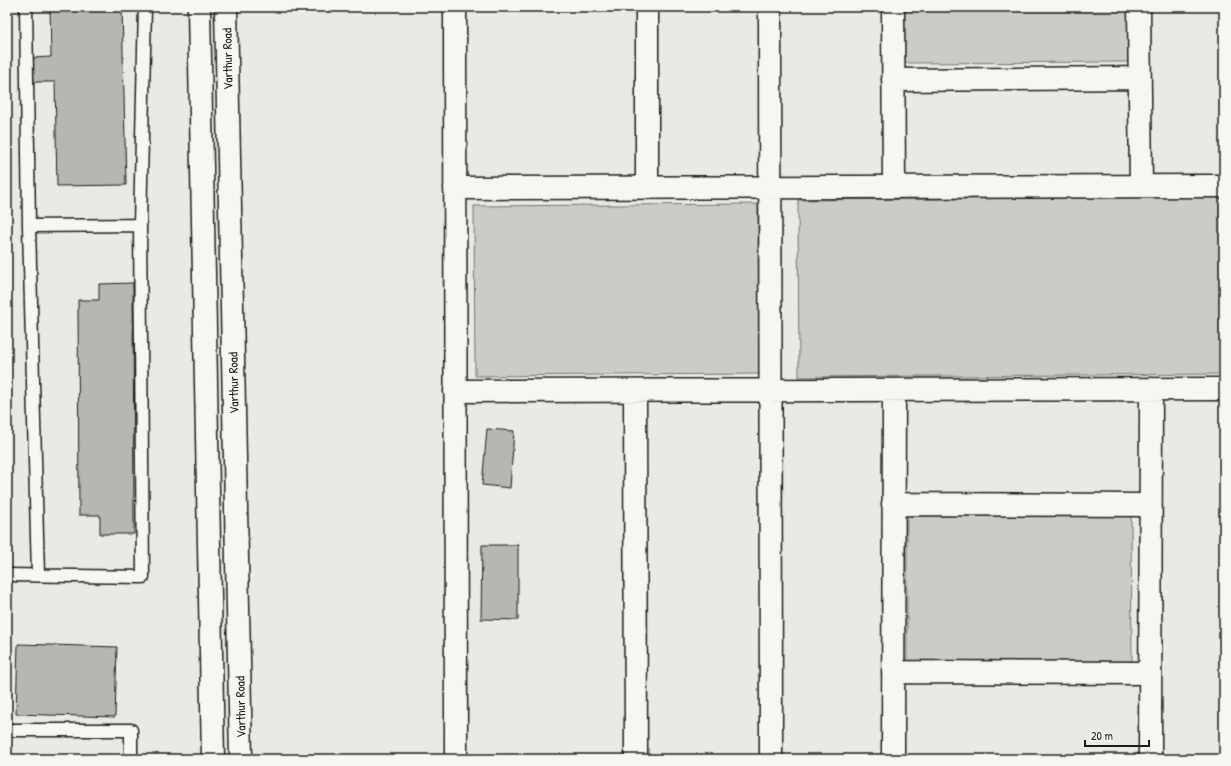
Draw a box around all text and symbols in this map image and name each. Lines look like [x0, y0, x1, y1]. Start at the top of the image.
street label: Varthur Road [217, 28, 237, 90]
street label: Varthur Road [223, 352, 243, 414]
street label: Varthur Road [230, 676, 250, 738]
scale bar [1085, 722, 1149, 748]
text: 20 m [1091, 727, 1113, 744]

